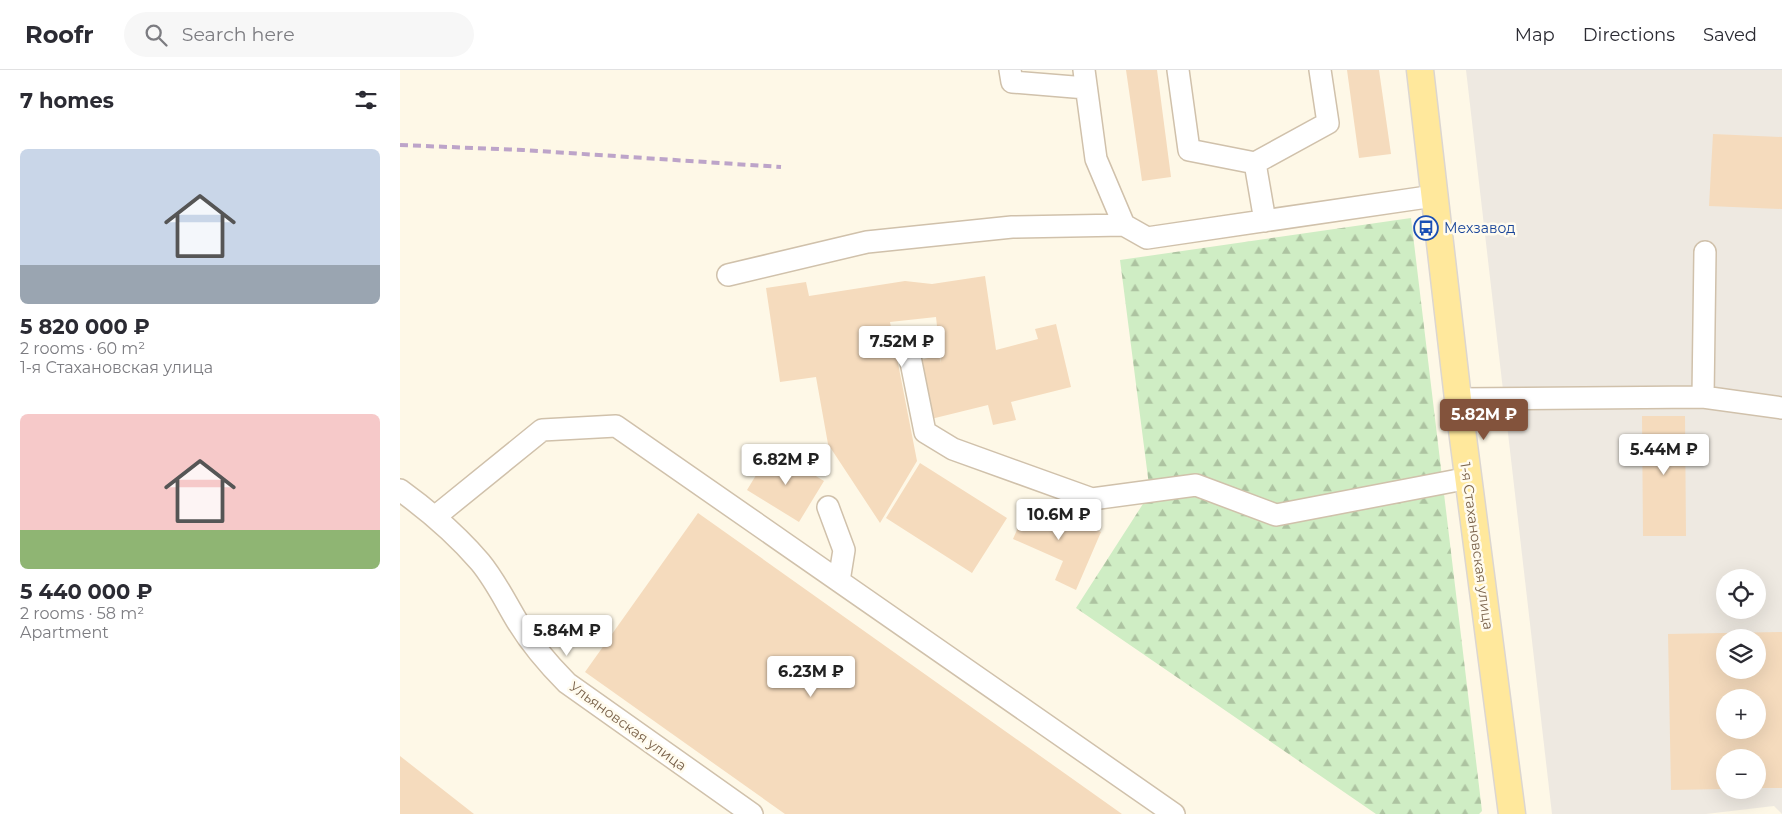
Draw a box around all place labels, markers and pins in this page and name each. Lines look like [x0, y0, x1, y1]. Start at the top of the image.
bus stop icon: Мехзавод [1413, 215, 1439, 241]
place label: Мехзавод [1444, 219, 1515, 237]
pin: 7.52M ₽ [856, 326, 948, 368]
pin: 5.82M ₽ [1438, 398, 1530, 441]
pin: 5.44M ₽ [1618, 434, 1710, 476]
pin: 6.82M ₽ [740, 444, 832, 486]
pin: 10.6M ₽ [1013, 498, 1105, 541]
pin: 5.84M ₽ [521, 614, 613, 657]
pin: 6.23M ₽ [765, 656, 857, 698]

